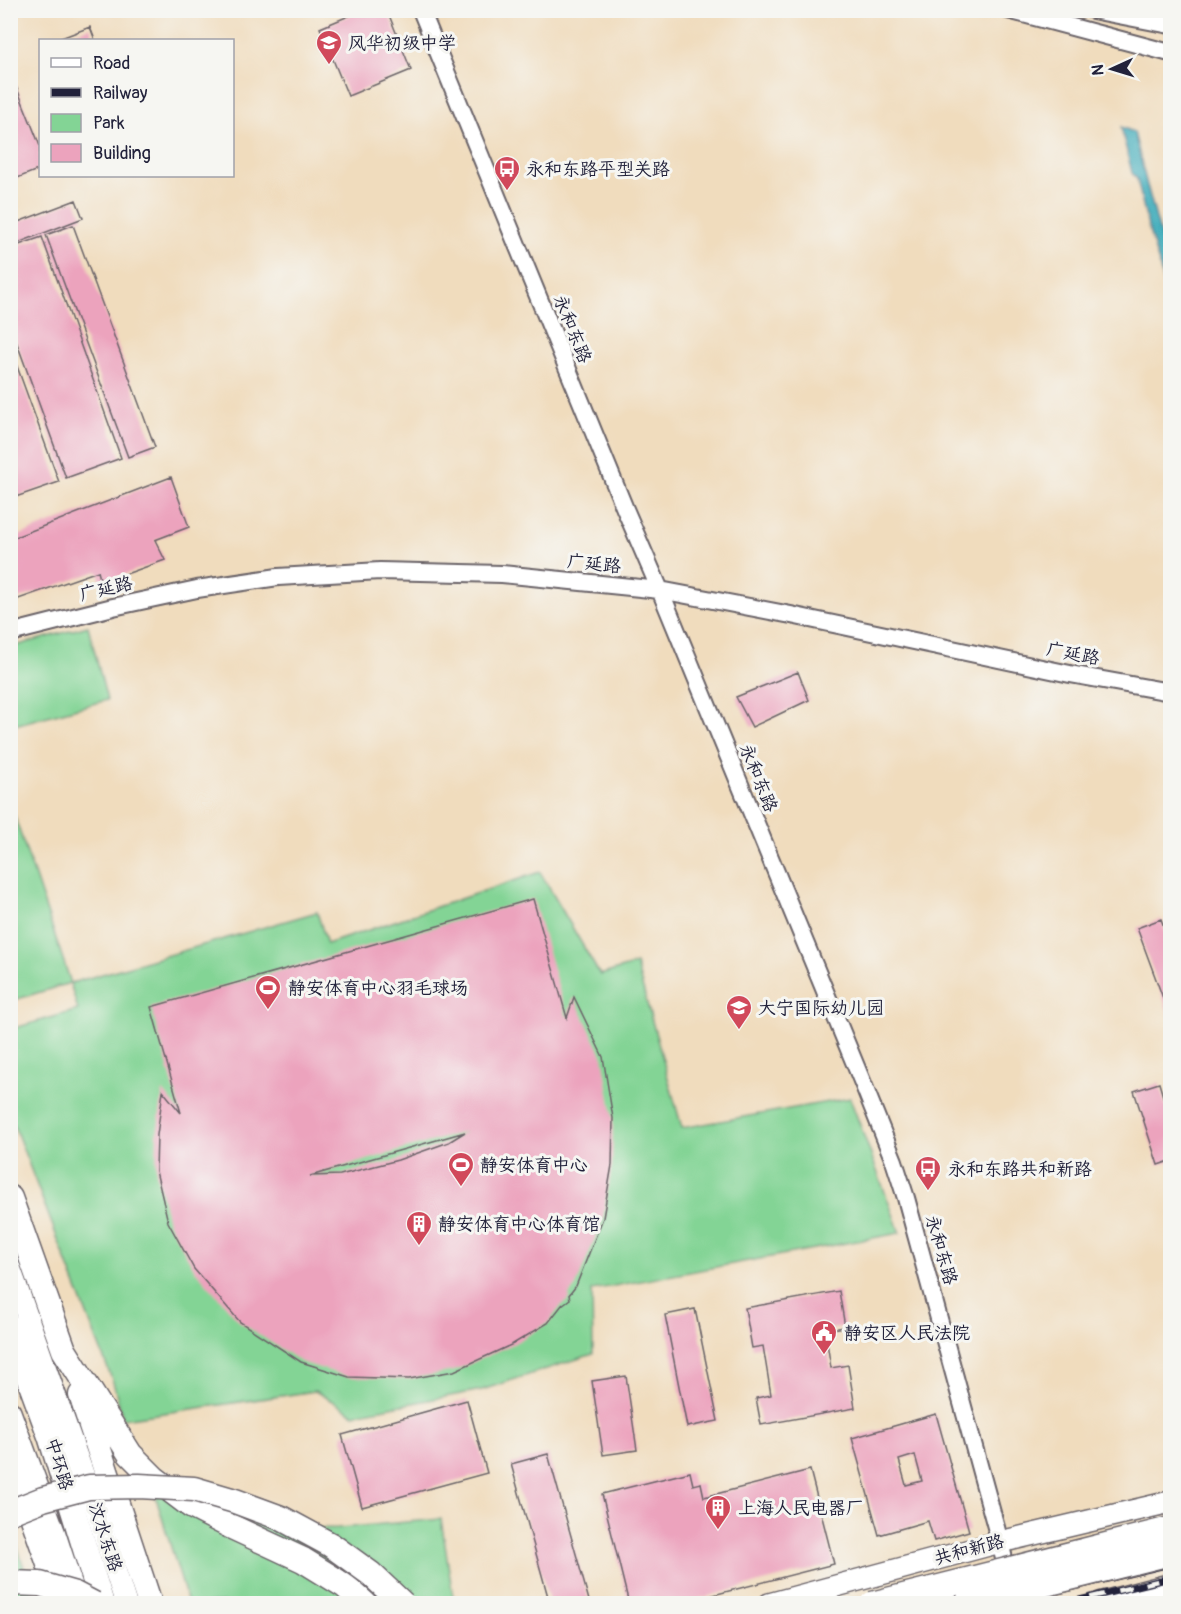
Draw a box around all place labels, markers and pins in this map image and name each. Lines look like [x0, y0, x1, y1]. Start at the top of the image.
school or university icon: 风华初级中学 [314, 28, 344, 66]
place label: 风华初级中学 [348, 32, 456, 55]
bus stop icon: 永和东路平型关路 [492, 154, 522, 192]
place label: 永和东路平型关路 [526, 158, 670, 181]
sports icon: 静安体育中心羽毛球场 [253, 973, 283, 1011]
place label: 静安体育中心羽毛球场 [288, 977, 468, 1000]
school or university icon: 大宁国际幼儿园 [724, 993, 754, 1031]
place label: 大宁国际幼儿园 [758, 997, 884, 1020]
sports icon: 静安体育中心 [446, 1150, 476, 1188]
place label: 静安体育中心 [480, 1154, 588, 1177]
bus stop icon: 永和东路共和新路 [913, 1154, 943, 1192]
place label: 永和东路共和新路 [948, 1158, 1092, 1181]
building icon: 静安体育中心体育馆 [404, 1209, 434, 1247]
place label: 静安体育中心体育馆 [438, 1213, 600, 1236]
public building icon: 静安区人民法院 [809, 1318, 839, 1356]
place label: 静安区人民法院 [844, 1322, 970, 1345]
building icon: 上海人民电器厂 [703, 1493, 733, 1531]
place label: 上海人民电器厂 [738, 1497, 864, 1520]

